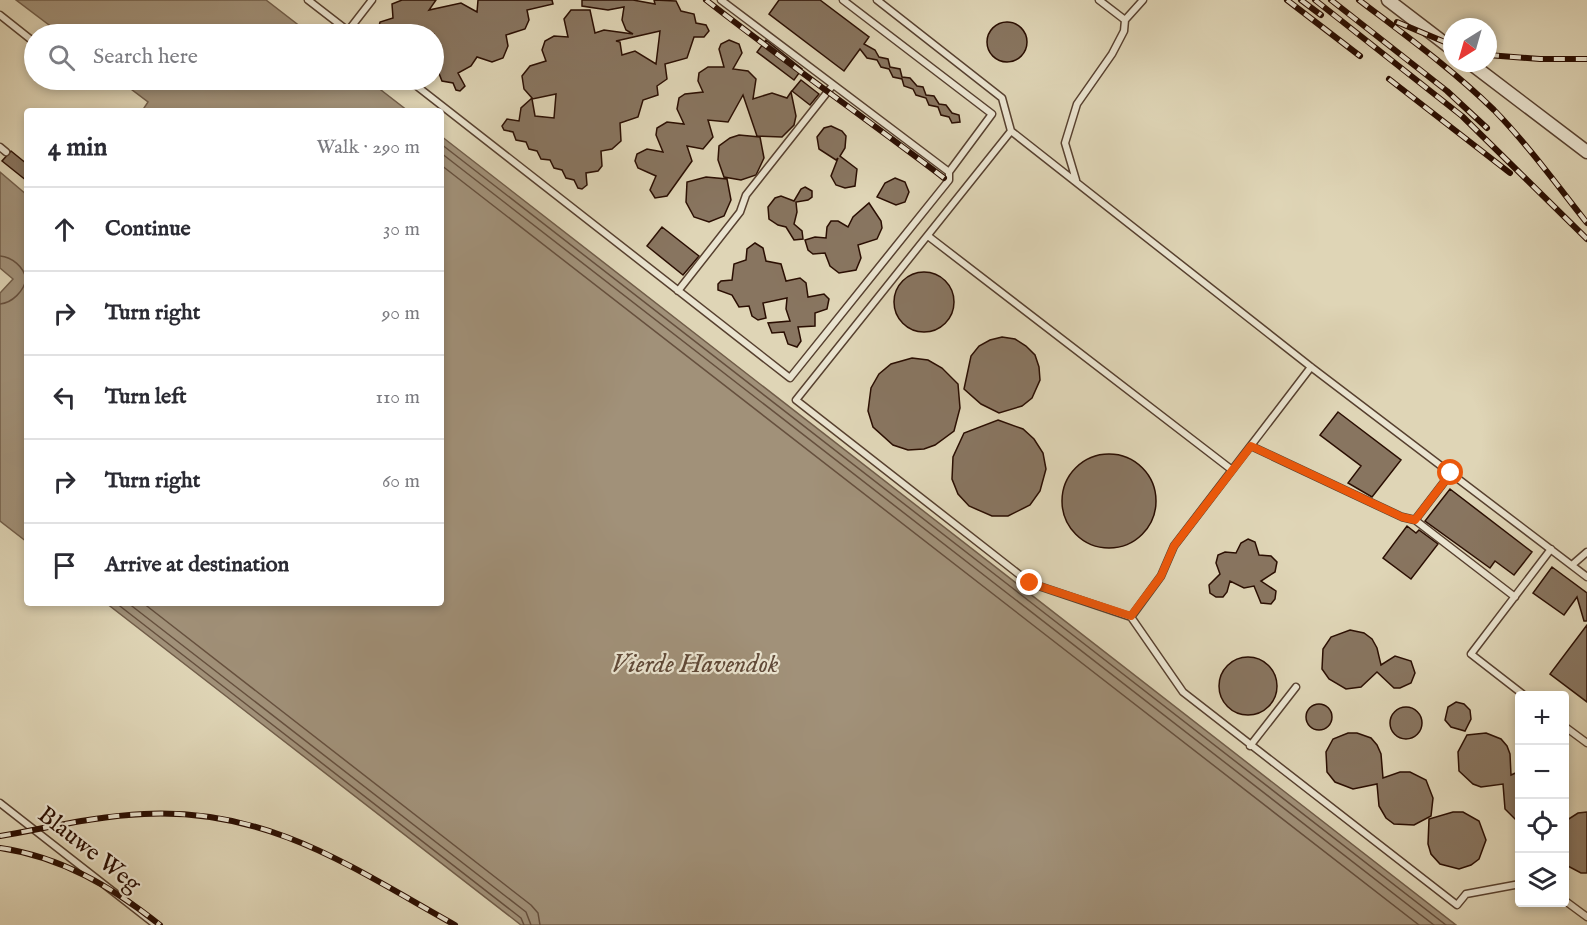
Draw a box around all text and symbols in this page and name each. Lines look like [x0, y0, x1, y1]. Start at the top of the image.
north arrow [1443, 18, 1497, 72]
search box [24, 24, 444, 90]
icon: search [45, 41, 78, 74]
text: Search here [93, 43, 198, 71]
text: 4 min [48, 131, 107, 164]
text: Walk · 290 m [316, 135, 420, 160]
icon: ahead [48, 213, 81, 246]
text: Continue [105, 215, 191, 243]
text: 30 m [383, 217, 420, 242]
icon: right [48, 297, 81, 330]
text: Turn right [105, 299, 200, 327]
text: 90 m [382, 301, 420, 326]
icon: left [48, 381, 81, 414]
text: Turn left [105, 383, 187, 411]
text: 110 m [376, 385, 420, 410]
route start [1437, 459, 1463, 485]
icon: right [48, 465, 81, 498]
text: Turn right [105, 467, 200, 495]
text: 60 m [382, 469, 420, 494]
icon: arrive [48, 549, 81, 582]
text: Arrive at destination [105, 551, 289, 579]
route end [1016, 569, 1042, 595]
water label: Vierde Havendok [612, 648, 779, 681]
map controls [1515, 691, 1569, 907]
button: + [1515, 691, 1569, 745]
button: − [1515, 745, 1569, 799]
button: locate [1515, 799, 1569, 853]
street label: Blauwe Weg [31, 800, 148, 901]
button: layers [1515, 853, 1569, 907]

